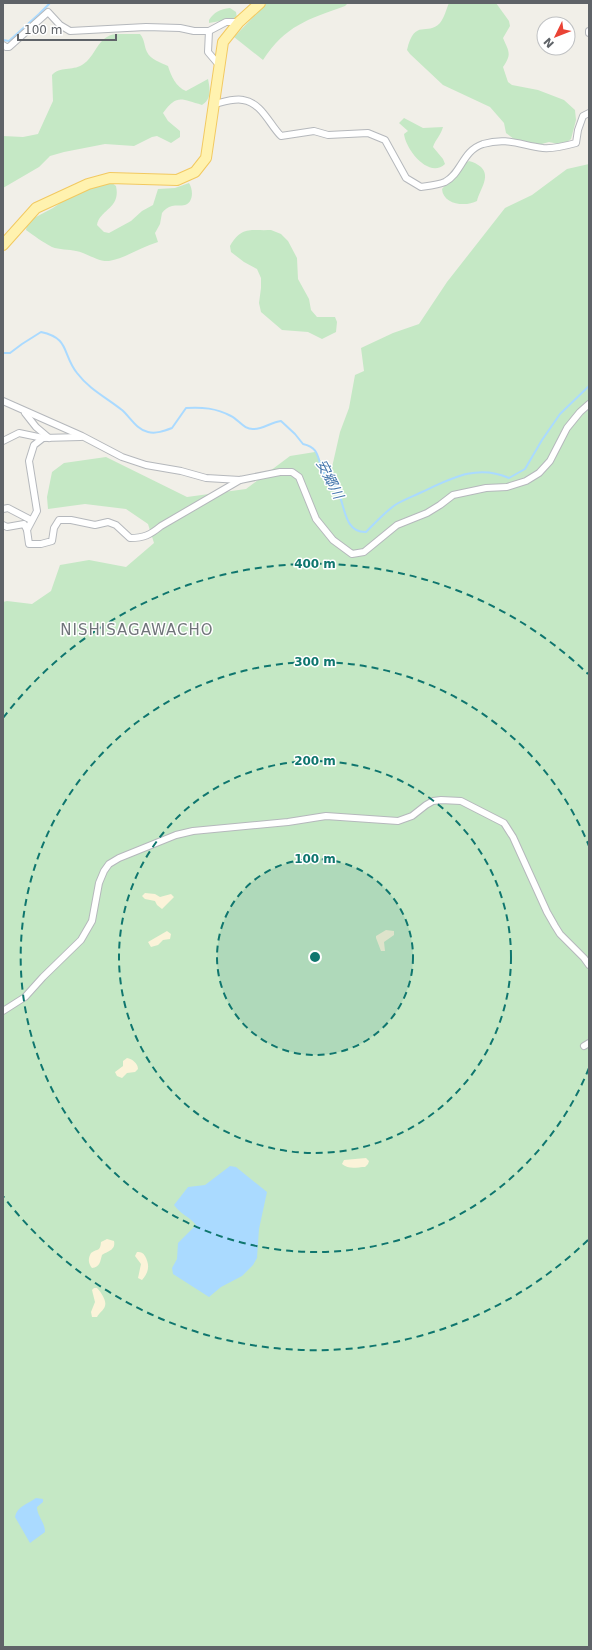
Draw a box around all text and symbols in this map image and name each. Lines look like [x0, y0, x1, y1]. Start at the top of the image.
scale bar [18, 16, 116, 42]
north arrow [536, 16, 576, 56]
text: 100 m [24, 23, 62, 37]
text: N [541, 35, 557, 50]
water label: 安郷川 [313, 457, 348, 503]
text: 400 m [294, 557, 336, 571]
district label: NISHISAGAWACHO [60, 621, 214, 639]
text: 300 m [294, 655, 336, 669]
text: 200 m [294, 754, 336, 768]
text: 100 m [294, 852, 336, 866]
centre of rings [308, 950, 322, 964]

